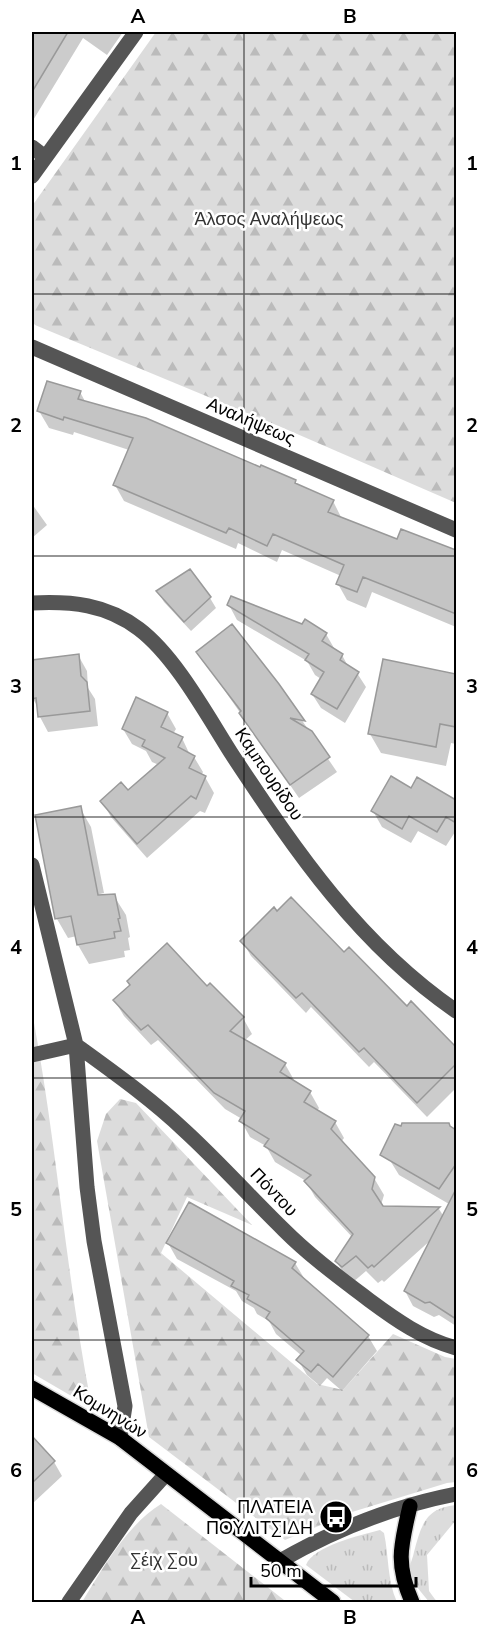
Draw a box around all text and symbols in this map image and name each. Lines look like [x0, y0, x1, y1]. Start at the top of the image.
text: A [131, 3, 146, 30]
text: B [343, 3, 357, 30]
text: 1 [10, 150, 22, 177]
text: 1 [466, 150, 478, 177]
park label: Άλσος Αναλήψεως [195, 207, 344, 231]
street label: Αναλήψεως [203, 392, 299, 450]
text: 2 [10, 412, 22, 439]
text: 2 [466, 412, 478, 439]
text: 3 [10, 673, 22, 700]
text: 3 [466, 673, 478, 700]
street label: Καμπουρίδου [229, 723, 309, 825]
text: 4 [10, 934, 22, 961]
text: 4 [466, 934, 478, 961]
street label: Πόντου [245, 1163, 303, 1221]
text: 5 [10, 1196, 22, 1223]
text: 5 [466, 1196, 478, 1223]
street label: Κομνηνών [68, 1380, 152, 1444]
text: 6 [10, 1457, 22, 1484]
text: 6 [466, 1457, 478, 1484]
place label: ΠΛΑΤΕΙΑ ΠΟΥΛΙΤΣΙΔΗ [206, 1495, 313, 1540]
bus stop icon: ΠΛΑΤΕΙΑ ΠΟΥΛΙΤΣΙΔΗ [318, 1499, 354, 1535]
park label: Σέιχ Σου [130, 1548, 198, 1572]
scale bar [251, 1550, 416, 1588]
text: 50 m [260, 1559, 302, 1583]
text: A [131, 1604, 146, 1631]
text: B [343, 1604, 357, 1631]

